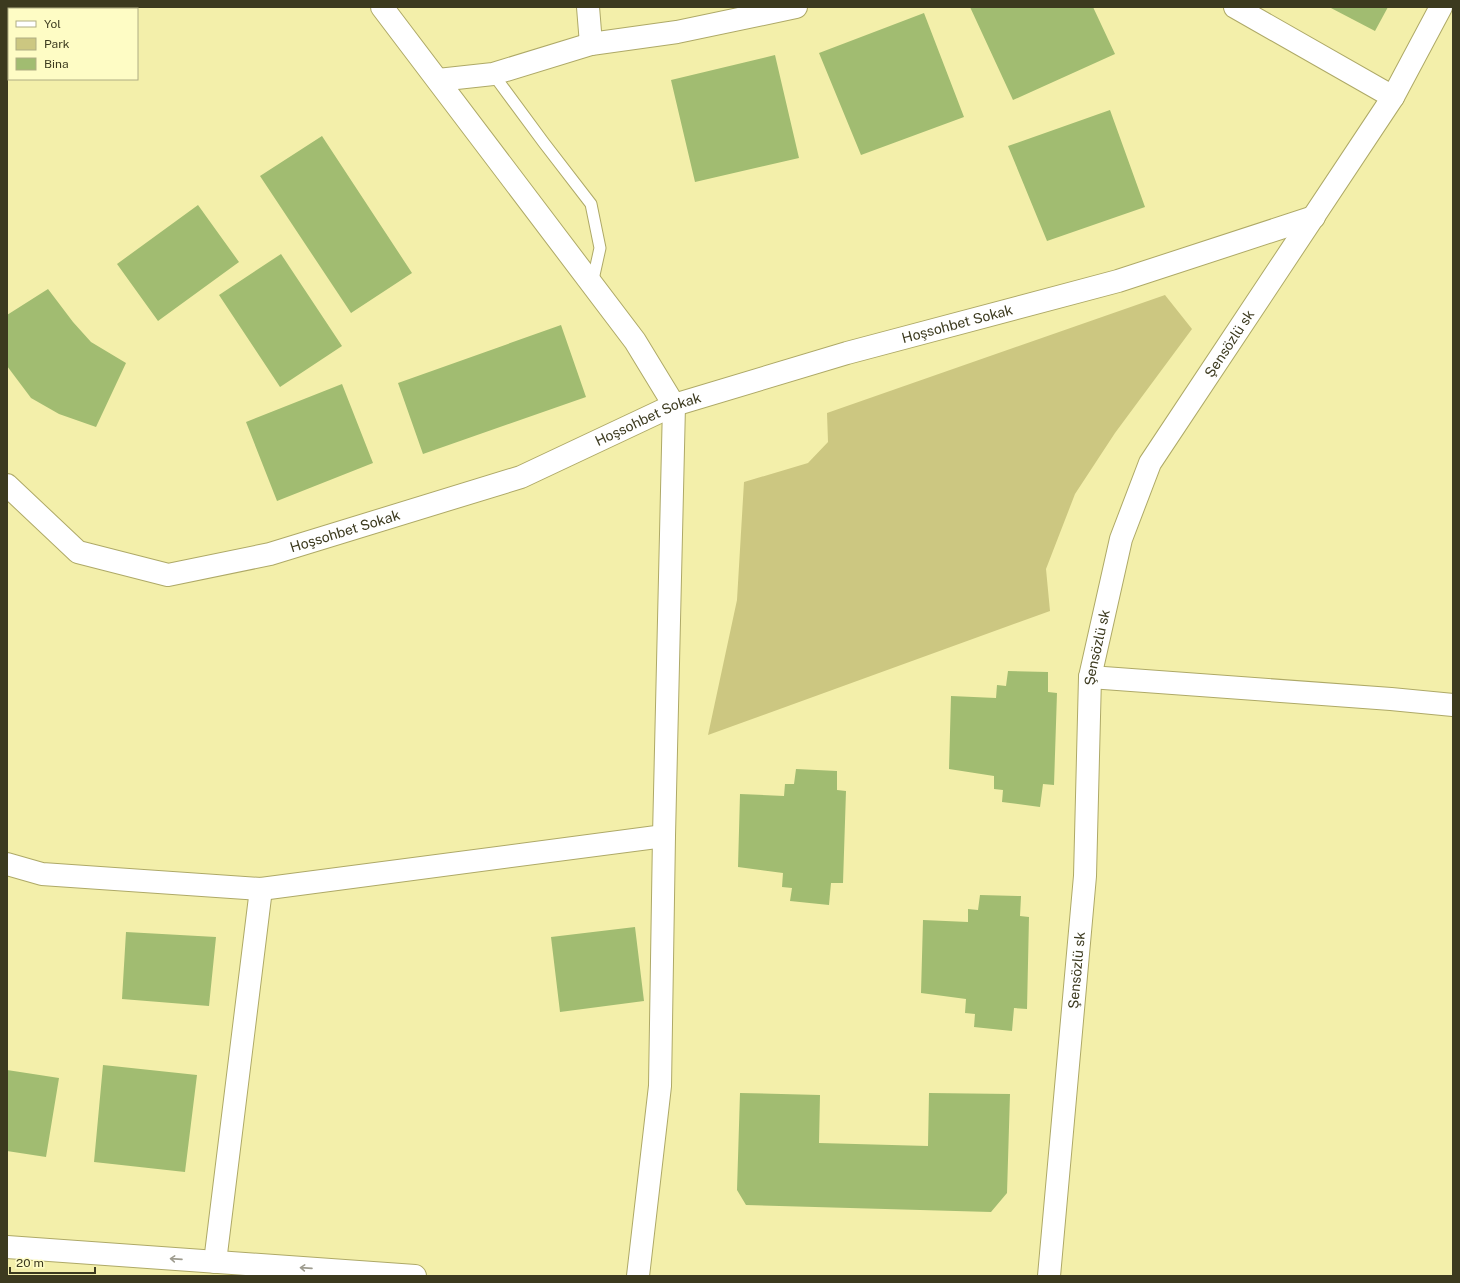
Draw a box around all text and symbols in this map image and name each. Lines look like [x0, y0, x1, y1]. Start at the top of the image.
legend [8, 8, 138, 80]
text: Yol [44, 17, 61, 31]
text: Park [44, 37, 70, 51]
text: Bina [44, 57, 69, 71]
street label: Hoşsohbet Sokak [900, 301, 1015, 346]
street label: Şensözlü sk [1201, 307, 1258, 380]
street label: Hoşsohbet Sokak [592, 389, 703, 449]
street label: Hoşsohbet Sokak [288, 507, 402, 555]
street label: Şensözlü sk [1082, 608, 1113, 686]
street label: Şensözlü sk [1065, 931, 1088, 1010]
scale bar [10, 1249, 95, 1275]
text: 20 m [16, 1256, 44, 1270]
one-way arrow [170, 1256, 183, 1263]
one-way arrow [300, 1265, 313, 1272]

